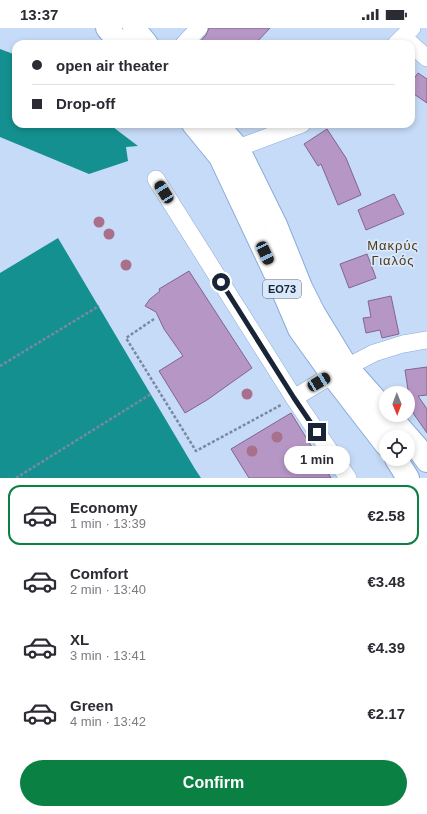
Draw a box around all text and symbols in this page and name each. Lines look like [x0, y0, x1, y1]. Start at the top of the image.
text: 13:37 [20, 6, 58, 23]
text: open air theater [56, 57, 169, 74]
text: Drop-off [56, 95, 115, 112]
car [153, 179, 175, 205]
district label: Μακρύς Γιαλός [367, 238, 419, 268]
car [254, 240, 276, 266]
route start [212, 273, 230, 291]
road number: ΕΟ73 [263, 280, 301, 298]
car [306, 371, 332, 393]
north arrow [379, 386, 415, 422]
map controls [379, 386, 415, 466]
route end [308, 423, 326, 441]
button: locate [379, 430, 415, 466]
callout: 1 min [284, 446, 350, 474]
text: 1 min [300, 452, 334, 467]
icon: car [22, 497, 58, 533]
text: Economy [70, 499, 138, 516]
text: €2.58 [367, 507, 405, 524]
text: 1 min · 13:39 [70, 516, 146, 531]
icon: car [22, 563, 58, 599]
text: Comfort [70, 565, 128, 582]
text: €3.48 [367, 573, 405, 590]
text: 2 min · 13:40 [70, 582, 146, 597]
icon: car [22, 629, 58, 665]
text: XL [70, 631, 89, 648]
text: €4.39 [367, 639, 405, 656]
text: 3 min · 13:41 [70, 648, 146, 663]
icon: car [22, 695, 58, 731]
text: Green [70, 697, 113, 714]
text: €2.17 [367, 705, 405, 722]
text: 4 min · 13:42 [70, 714, 146, 729]
button: Confirm [20, 760, 407, 806]

